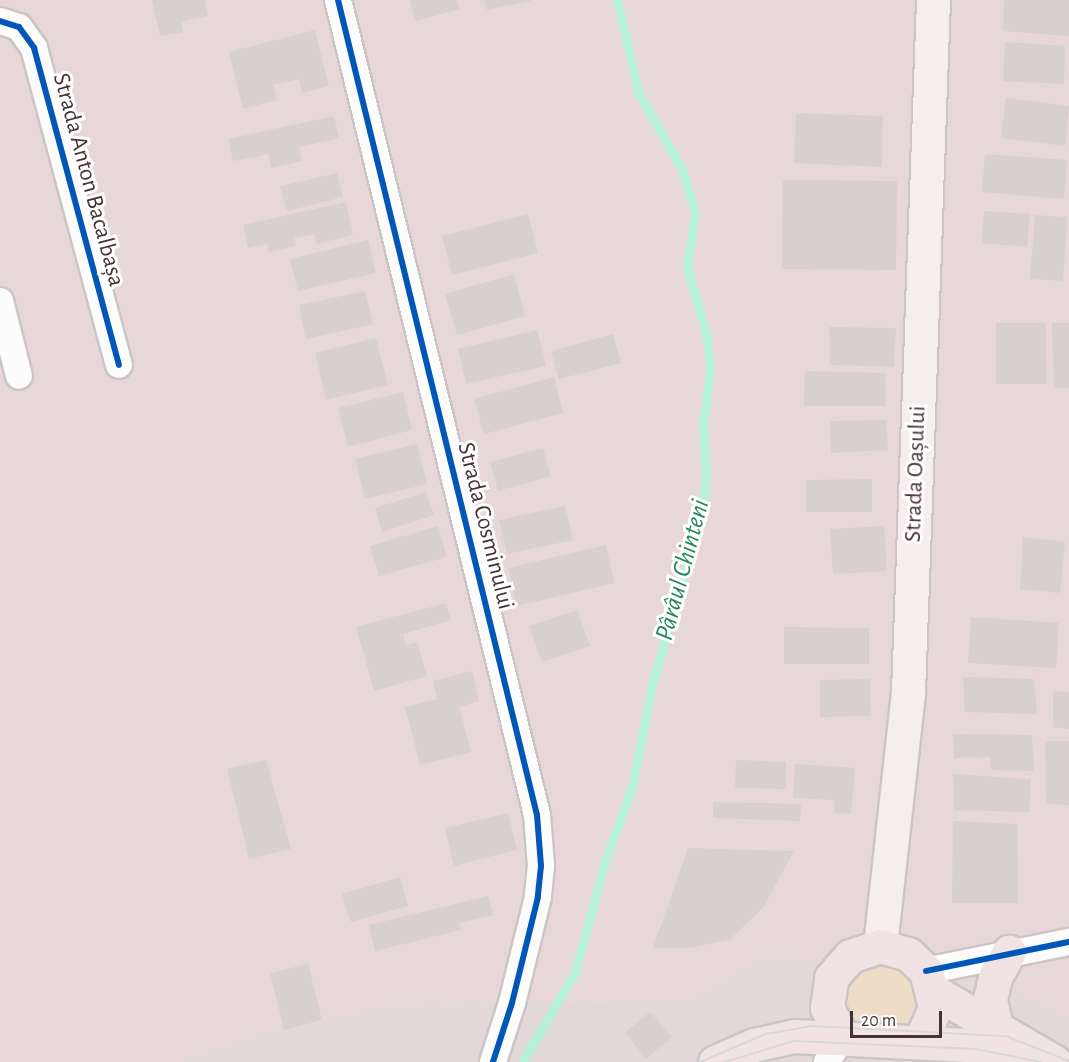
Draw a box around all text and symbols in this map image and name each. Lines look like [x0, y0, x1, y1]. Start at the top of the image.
street label: Strada Anton Bacalbașa [46, 70, 130, 290]
street label: Strada Oașului [899, 405, 933, 543]
street label: Strada Cosminului [450, 439, 520, 613]
water label: Pârâul Chinteni [649, 496, 717, 644]
scale bar [853, 999, 944, 1037]
text: 20 m [861, 1012, 896, 1030]

